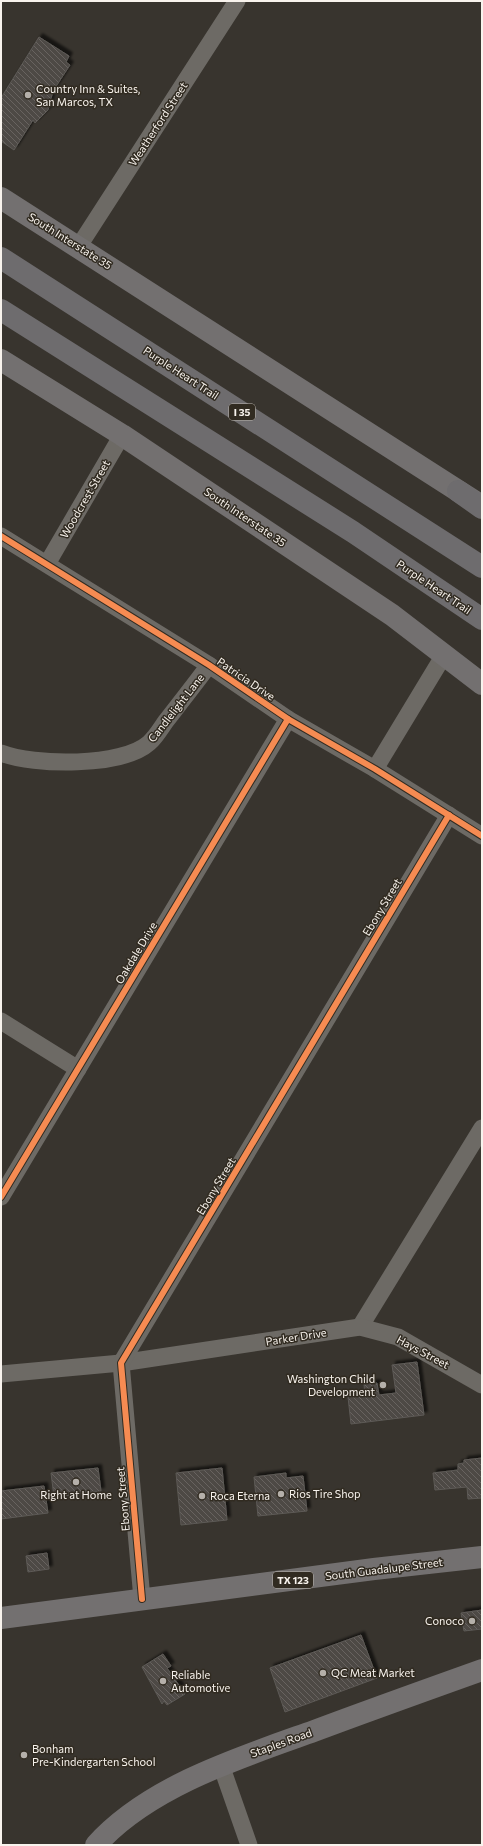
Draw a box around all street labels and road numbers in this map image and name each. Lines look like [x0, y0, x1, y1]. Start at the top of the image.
street label: Weatherford Street [126, 79, 190, 168]
street label: South Interstate 35 [26, 210, 114, 272]
street label: Purple Heart Trail [141, 343, 221, 402]
road number: I 35 [229, 404, 255, 420]
street label: Woodcrest Street [57, 457, 112, 540]
street label: South Interstate 35 [202, 484, 289, 549]
street label: Purple Heart Trail [394, 557, 474, 616]
street label: Patricia Drive [215, 654, 278, 703]
street label: Candlelight Lane [145, 671, 206, 744]
street label: Ebony Street [359, 875, 404, 938]
street label: Oakdale Drive [112, 919, 159, 986]
street label: Ebony Street [193, 1154, 238, 1217]
street label: Parker Drive [264, 1325, 328, 1348]
street label: Hays Street [395, 1332, 452, 1371]
street label: Ebony Street [113, 1466, 132, 1532]
street label: South Guadalupe Street [324, 1555, 444, 1582]
road number: TX 123 [273, 1572, 313, 1588]
street label: Staples Road [248, 1725, 313, 1760]

